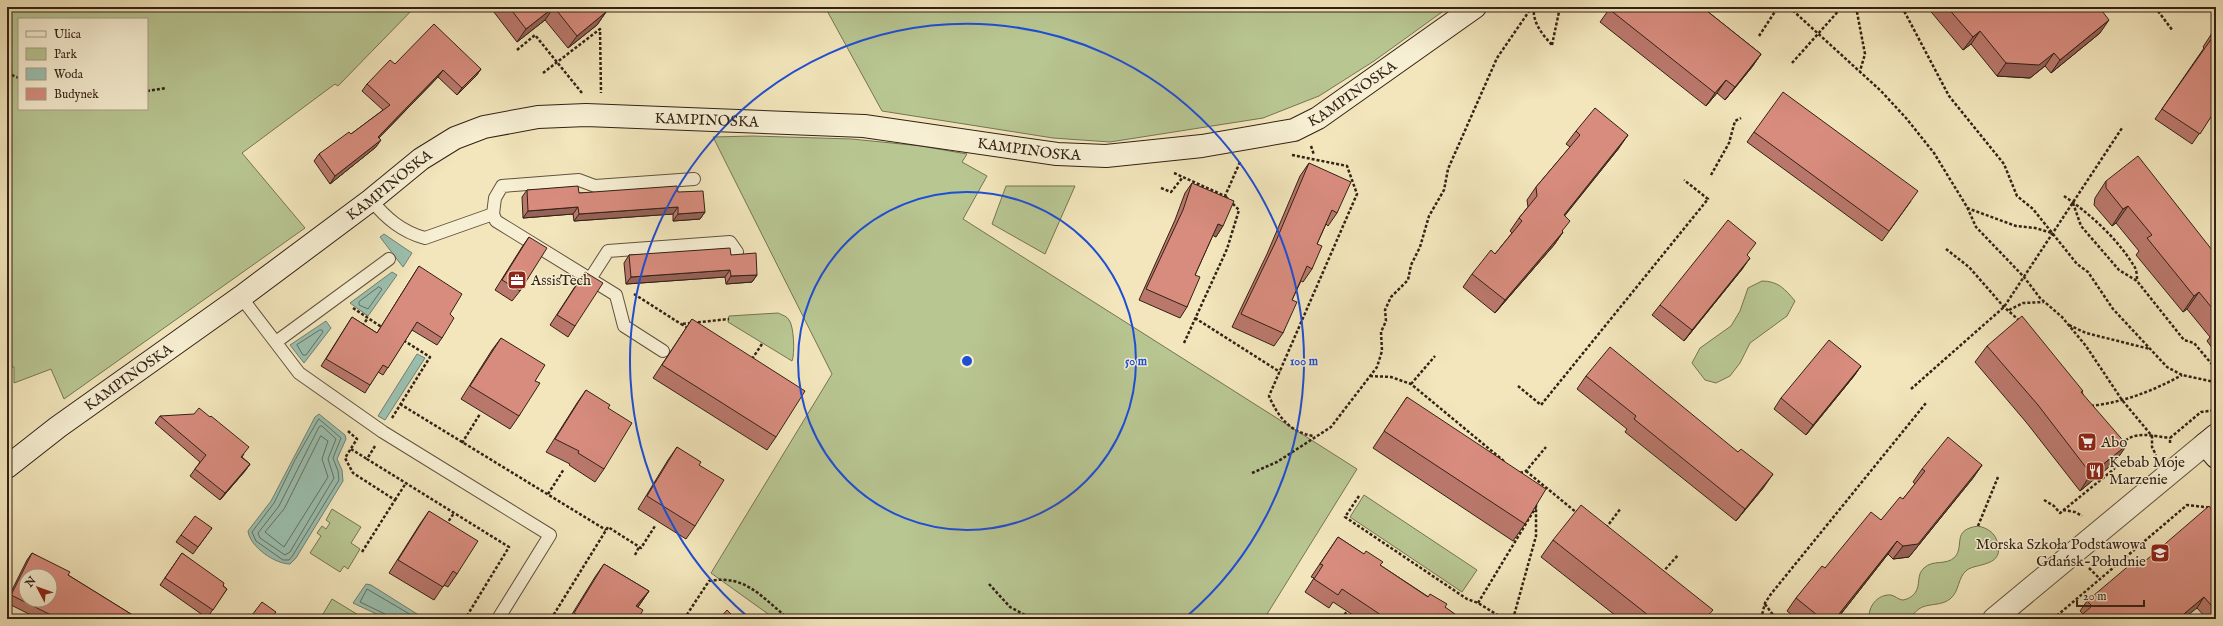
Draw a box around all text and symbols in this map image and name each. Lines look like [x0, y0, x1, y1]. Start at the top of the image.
legend [18, 18, 148, 110]
text: Ulica [54, 27, 82, 42]
text: Park [54, 47, 77, 62]
street label: KAMPINOSKA [1305, 55, 1401, 131]
text: Woda [54, 67, 84, 82]
text: Budynek [54, 87, 99, 102]
street label: KAMPINOSKA [654, 108, 760, 131]
street label: KAMPINOSKA [976, 133, 1082, 164]
street label: KAMPINOSKA [342, 145, 436, 225]
office icon: AssisTech [506, 269, 528, 291]
place label: AssisTech [530, 271, 591, 290]
street label: KAMPINOSKA [80, 339, 177, 415]
centre of rings [960, 354, 974, 368]
text: 50 m [1125, 354, 1148, 369]
text: 100 m [1290, 354, 1319, 369]
supermarket icon: Abo [2076, 431, 2098, 453]
place label: Abo [2100, 433, 2127, 452]
place label: Kebab Moje Marzenie [2109, 453, 2185, 489]
restaurant icon: Kebab Moje Marzenie [2084, 460, 2106, 482]
place label: Morska Szkoła Podstawowa Gdańsk-Południe [1976, 535, 2147, 571]
school or university icon: Morska Szkoła Podstawowa Gdańsk-Południe [2149, 542, 2171, 564]
north arrow [18, 568, 58, 608]
text: N [22, 574, 40, 591]
scale bar [2077, 582, 2144, 608]
text: 20 m [2083, 589, 2106, 604]

